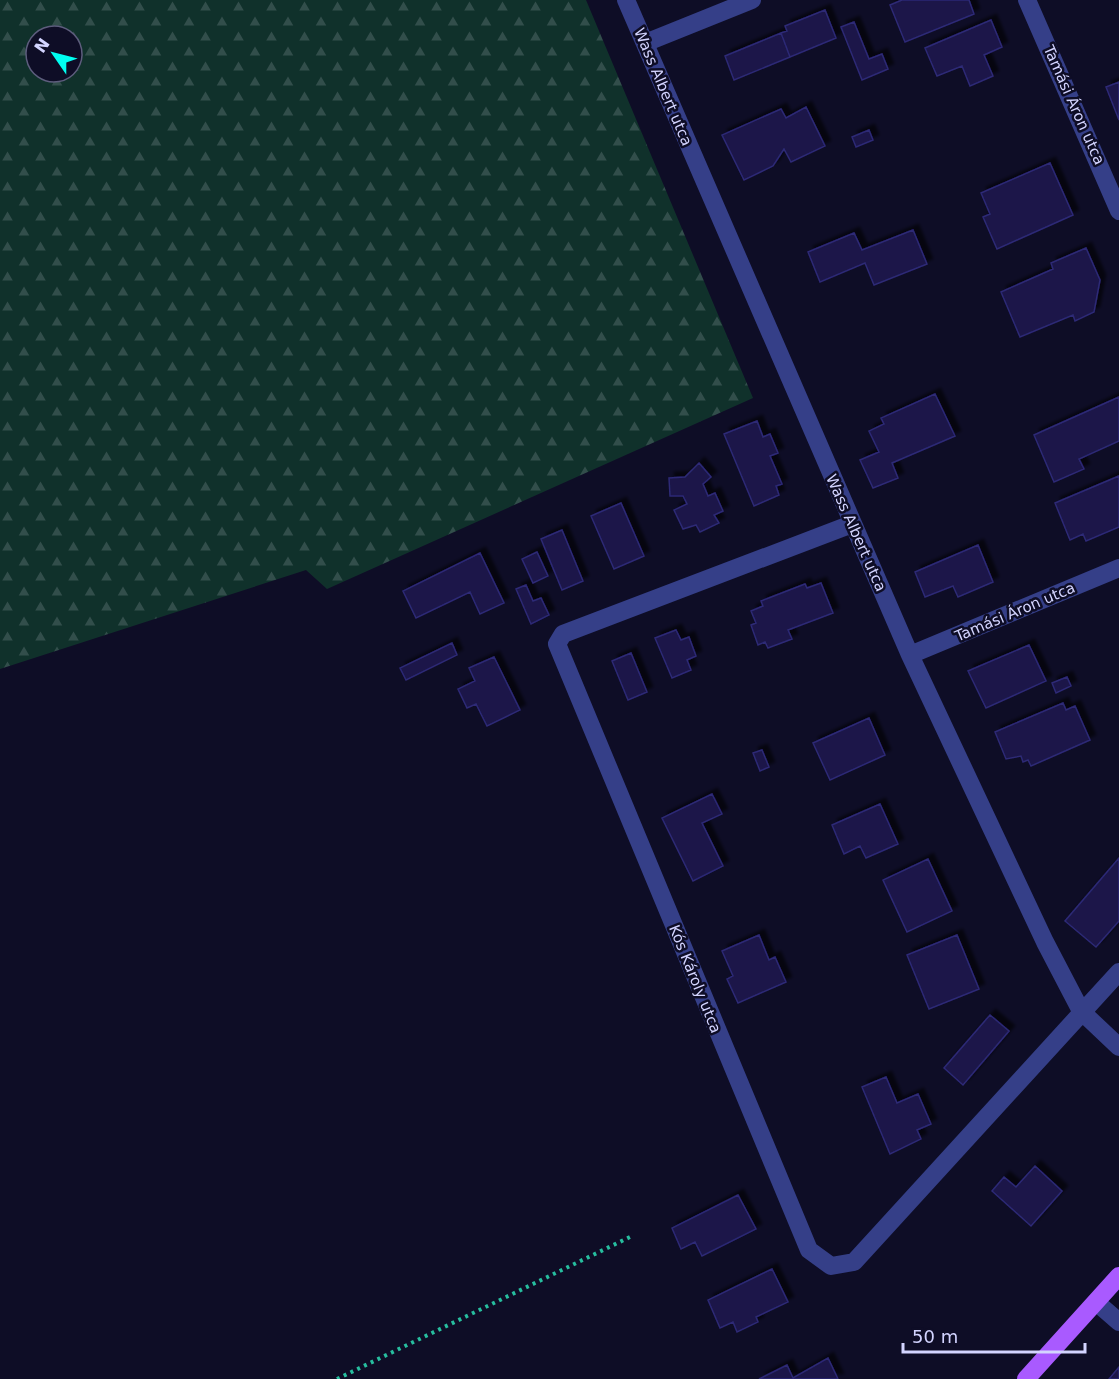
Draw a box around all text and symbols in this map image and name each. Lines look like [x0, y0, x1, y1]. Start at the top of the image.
north arrow [24, 24, 84, 84]
street label: Wass Albert utca [630, 25, 696, 149]
text: N [31, 35, 54, 57]
street label: Tamási Áron utca [1039, 41, 1109, 167]
street label: Wass Albert utca [822, 472, 890, 594]
street label: Tamási Áron utca [951, 578, 1078, 646]
street label: Kós Károly utca [665, 922, 725, 1036]
scale bar [903, 1316, 1084, 1354]
text: 50 m [912, 1326, 958, 1347]

